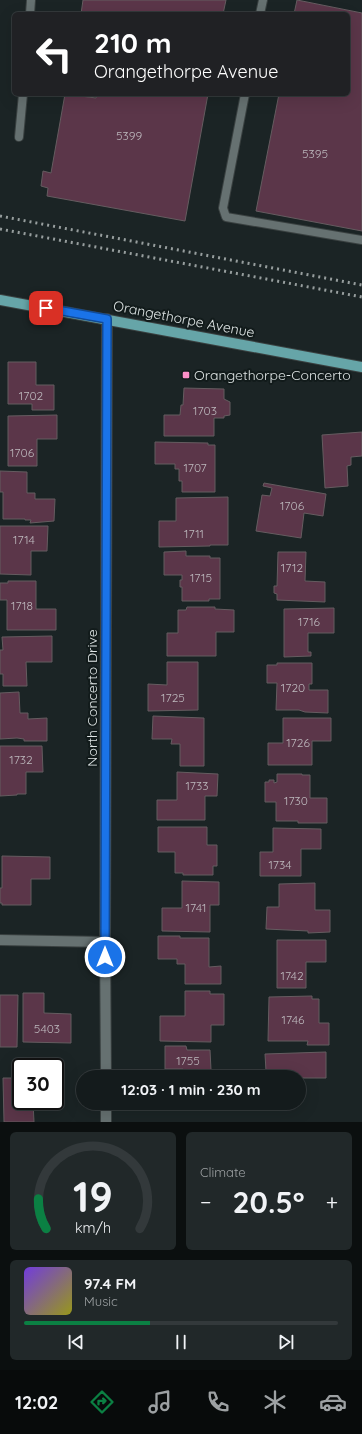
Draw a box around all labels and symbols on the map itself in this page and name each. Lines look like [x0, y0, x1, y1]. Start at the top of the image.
house number: 5399 [116, 128, 142, 143]
house number: 5395 [302, 146, 328, 161]
pin [29, 291, 63, 325]
street label: Orangethorpe Avenue [112, 296, 256, 342]
place label: Orangethorpe-Concerto [194, 366, 351, 384]
marker: Orangethorpe-Concerto [181, 370, 191, 380]
house number: 1702 [19, 388, 44, 403]
house number: 1703 [193, 403, 217, 418]
house number: 1706 [10, 445, 35, 460]
house number: 1707 [183, 460, 207, 475]
house number: 1706 [280, 498, 305, 513]
house number: 1711 [184, 526, 204, 541]
house number: 1714 [13, 532, 35, 547]
house number: 1712 [281, 560, 303, 575]
house number: 1715 [190, 570, 212, 585]
house number: 1718 [11, 598, 33, 613]
house number: 1716 [298, 614, 321, 629]
street label: North Concerto Drive [83, 629, 101, 767]
house number: 1720 [281, 680, 305, 695]
house number: 1725 [161, 690, 185, 705]
house number: 1726 [286, 735, 310, 750]
house number: 1732 [9, 752, 33, 767]
house number: 1733 [185, 778, 209, 793]
house number: 1730 [284, 793, 308, 808]
house number: 1734 [268, 857, 292, 872]
house number: 1741 [186, 900, 206, 915]
position arrow [84, 936, 126, 978]
house number: 1742 [280, 968, 304, 983]
house number: 1746 [282, 1012, 305, 1027]
house number: 5403 [34, 1021, 60, 1036]
house number: 1755 [176, 1053, 200, 1068]
speed limit sign: 30 [12, 1058, 64, 1110]

